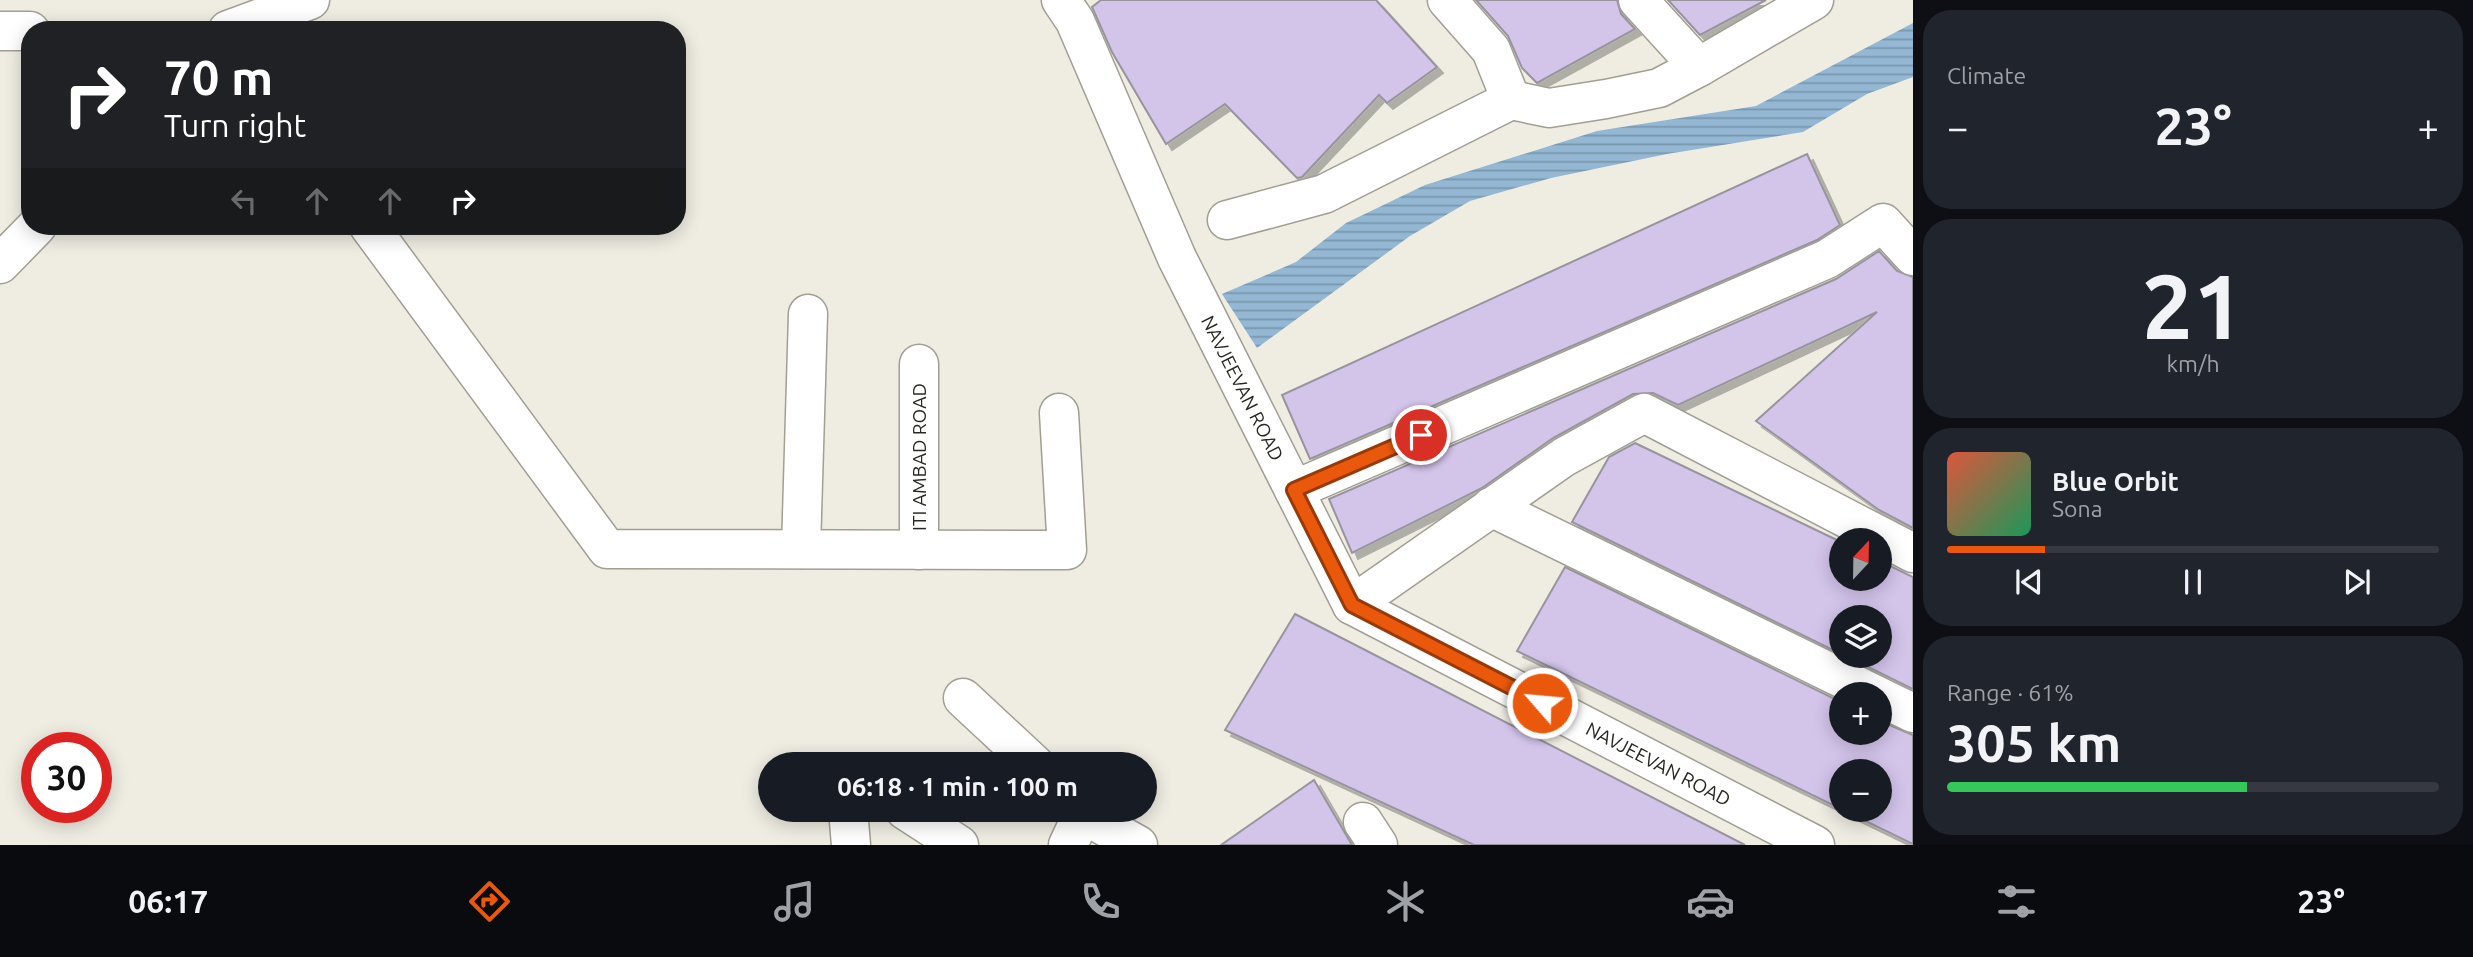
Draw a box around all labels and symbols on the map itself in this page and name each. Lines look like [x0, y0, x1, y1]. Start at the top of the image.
street label: NAVJEEVAN ROAD [1197, 312, 1288, 464]
street label: ITI AMBAD ROAD [908, 383, 930, 531]
pin [1391, 405, 1451, 465]
north arrow [1829, 528, 1892, 592]
position arrow [1505, 666, 1579, 740]
street label: NAVJEEVAN ROAD [1582, 717, 1734, 810]
speed limit sign: 30 [21, 732, 112, 823]

